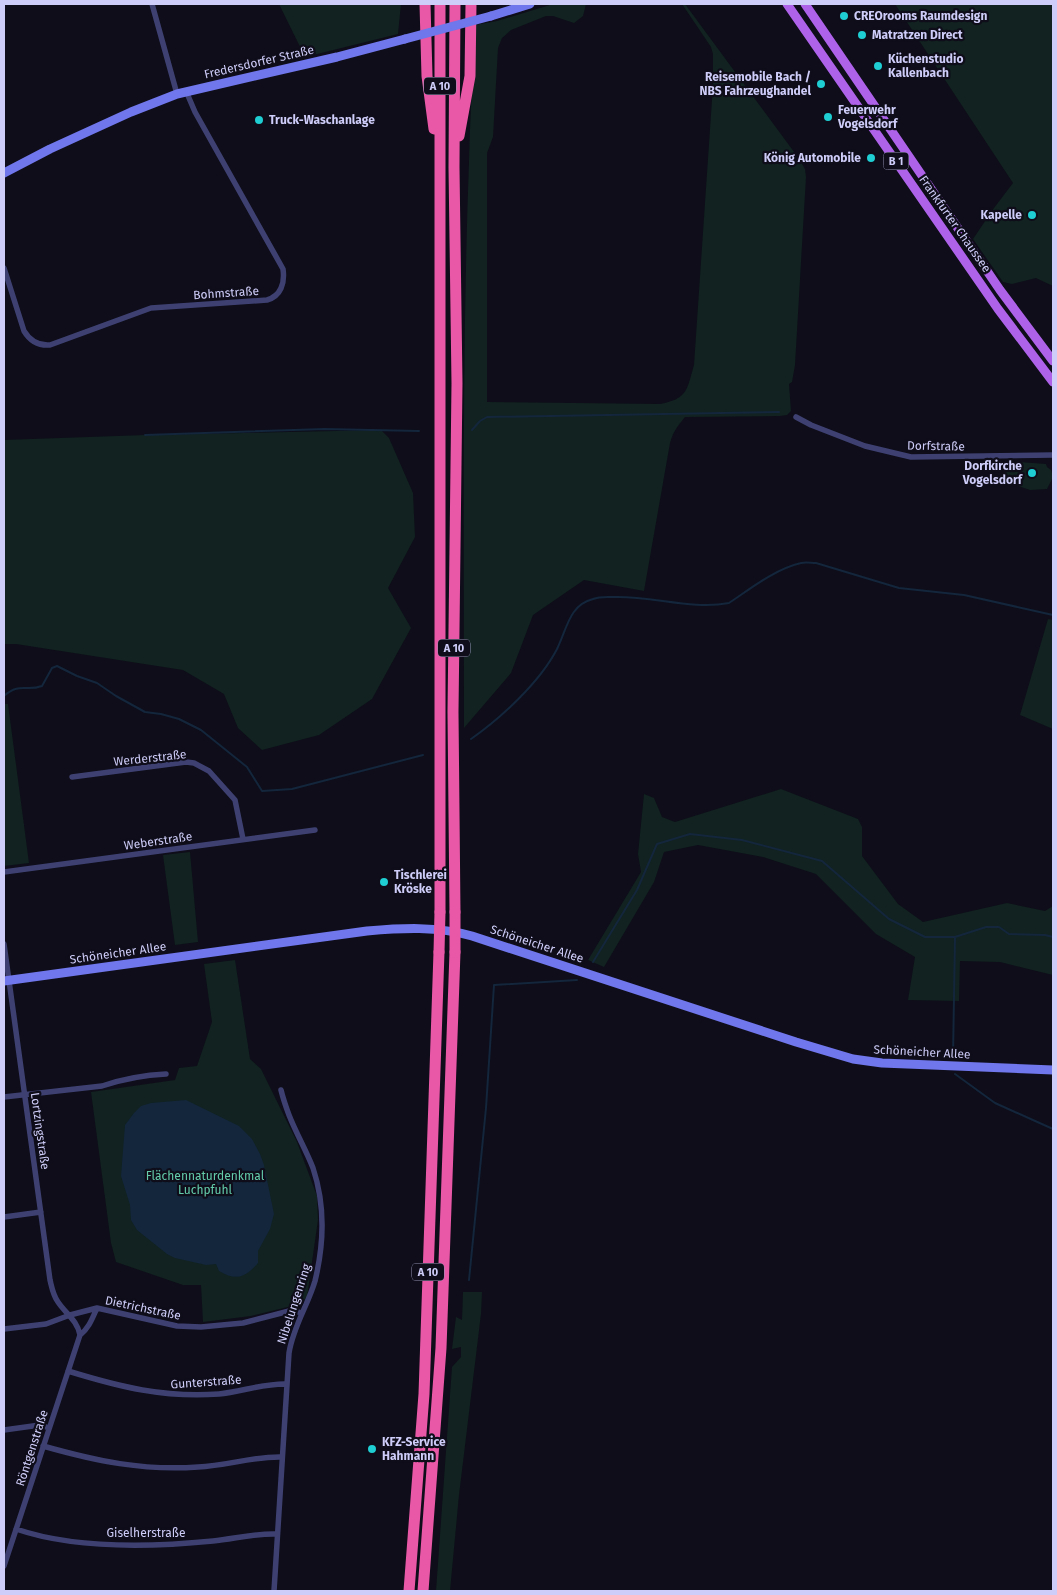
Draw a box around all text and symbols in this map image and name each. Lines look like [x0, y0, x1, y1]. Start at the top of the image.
place label: CREOrooms Raumdesign [854, 9, 987, 23]
marker: CREOrooms Raumdesign [838, 10, 850, 22]
place label: Matratzen Direct [872, 28, 963, 42]
marker: Matratzen Direct [856, 29, 868, 41]
street label: Fredersdorfer Straße [203, 43, 315, 81]
place label: Küchenstudio Kallenbach [888, 52, 963, 80]
marker: Küchenstudio Kallenbach [872, 60, 884, 72]
place label: Reisemobile Bach / NBS Fahrzeughandel [700, 70, 811, 98]
road number: A 10 [424, 78, 456, 94]
marker: Reisemobile Bach / NBS Fahrzeughandel [815, 78, 827, 90]
place label: Feuerwehr Vogelsdorf [837, 103, 899, 131]
marker: Feuerwehr Vogelsdorf [822, 111, 834, 123]
place label: Truck-Waschanlage [269, 113, 375, 127]
marker: Truck-Waschanlage [253, 114, 265, 126]
place label: König Automobile [764, 151, 861, 165]
marker: König Automobile [865, 152, 877, 164]
road number: B 1 [884, 153, 908, 170]
street label: Frankfurter Chaussee [916, 173, 994, 275]
place label: Kapelle [980, 208, 1022, 222]
marker: Kapelle [1026, 209, 1038, 221]
street label: Bohmstraße [193, 284, 259, 302]
street label: Dorfstraße [907, 438, 965, 454]
place label: Dorfkirche Vogelsdorf [962, 459, 1024, 487]
marker: Dorfkirche Vogelsdorf [1026, 467, 1038, 479]
road number: A 10 [438, 640, 470, 656]
street label: Werderstraße [113, 747, 187, 769]
street label: Weberstraße [123, 829, 193, 853]
place label: Tischlerei Kröske [394, 868, 447, 896]
marker: Tischlerei Kröske [378, 876, 390, 888]
street label: Schöneicher Allee [489, 922, 585, 966]
street label: Schöneicher Allee [69, 939, 167, 967]
street label: Schöneicher Allee [873, 1042, 971, 1062]
street label: Lortzingstraße [28, 1092, 52, 1170]
park label: Flächennaturdenkmal Luchpfuhl [146, 1169, 265, 1197]
street label: Nibelungenring [274, 1261, 314, 1346]
road number: A 10 [412, 1264, 444, 1280]
street label: Dietrichstraße [104, 1293, 182, 1323]
street label: Gunterstraße [170, 1373, 242, 1391]
street label: Röntgenstraße [13, 1408, 51, 1488]
place label: KFZ-Service Hahmann [382, 1435, 446, 1463]
marker: KFZ-Service Hahmann [366, 1443, 378, 1455]
street label: Giselherstraße [107, 1526, 185, 1540]

